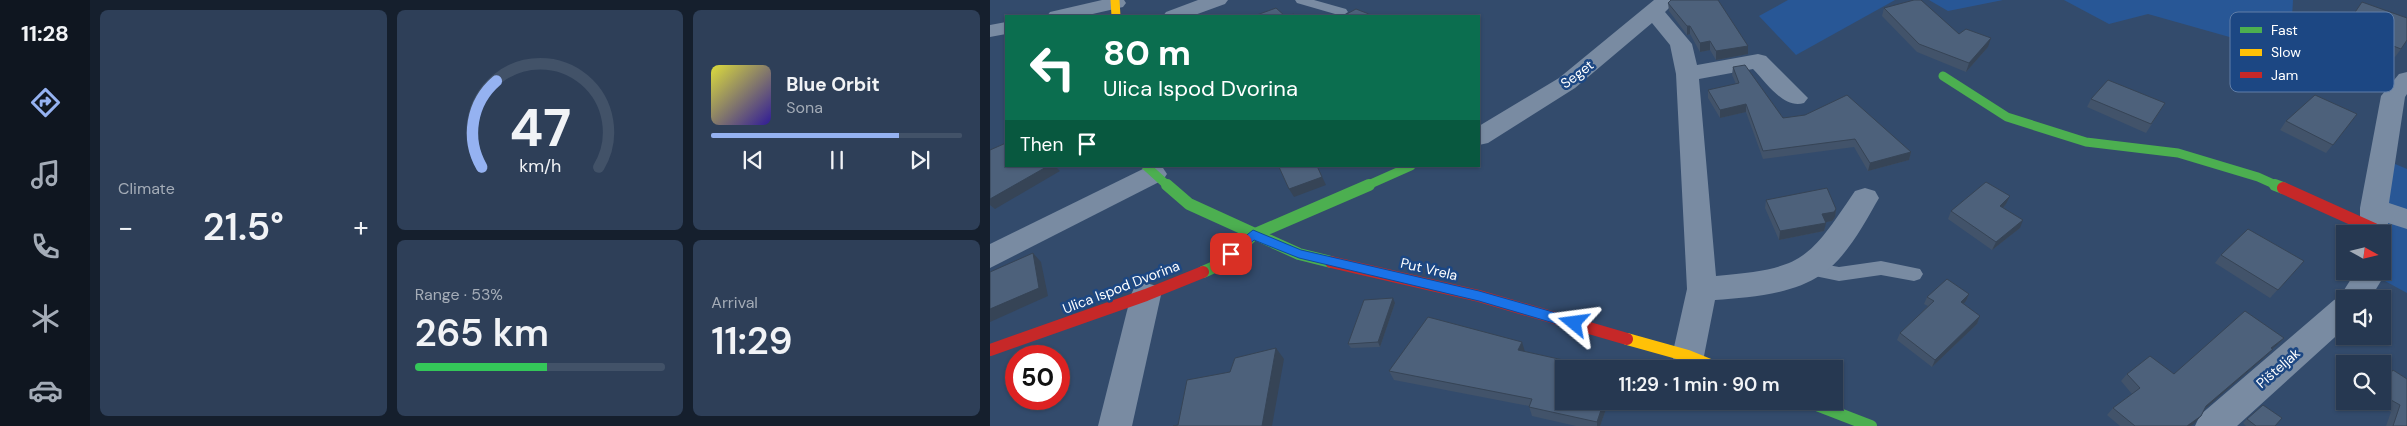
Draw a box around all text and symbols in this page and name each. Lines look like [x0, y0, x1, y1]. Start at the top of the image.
legend [2230, 12, 2394, 92]
text: 11:28 [21, 19, 69, 48]
text: Fast [2271, 21, 2298, 39]
text: 80 m [1103, 30, 1191, 76]
icon: left [1020, 35, 1085, 100]
text: Slow [2271, 43, 2301, 61]
street label: Seget [1557, 56, 1597, 92]
text: Jam [2271, 66, 2298, 84]
text: Blue Orbit [786, 72, 880, 97]
text: Ulica Ispod Dvorina [1103, 74, 1298, 103]
icon: directions [28, 85, 63, 120]
text: 47 [509, 94, 571, 162]
text: Sona [786, 97, 823, 118]
icon: arrive [1073, 130, 1101, 158]
text: Then [1020, 132, 1063, 157]
icon: previous [739, 146, 767, 174]
icon: pause [823, 146, 851, 174]
icon: next [906, 146, 934, 174]
text: km/h [519, 154, 561, 178]
icon: music [28, 157, 63, 192]
text: Climate [118, 178, 175, 199]
text: 21.5° [203, 202, 284, 252]
text: − [118, 209, 133, 246]
text: + [353, 209, 369, 246]
north arrow [2336, 225, 2391, 280]
map controls [2336, 225, 2391, 410]
icon: phone [28, 229, 63, 264]
pin [1210, 233, 1252, 275]
icon: arrive [1217, 240, 1245, 268]
street label: Put Vrela [1399, 254, 1459, 284]
street label: Ulica Ispod Dvorina [1060, 256, 1182, 318]
text: Range · 53% [415, 284, 503, 305]
button: sound [2336, 290, 2391, 345]
text: Arrival [711, 292, 758, 313]
position arrow [1547, 296, 1599, 348]
icon: climate [28, 301, 63, 336]
text: 265 km [415, 308, 549, 358]
text: 11:29 [711, 316, 793, 366]
street label: Pišteljak [2252, 344, 2304, 392]
speed limit sign: 50 [1005, 345, 1070, 410]
button: search [2336, 355, 2391, 410]
text: 11:29 · 1 min · 90 m [1618, 372, 1780, 397]
icon: car [28, 373, 63, 408]

